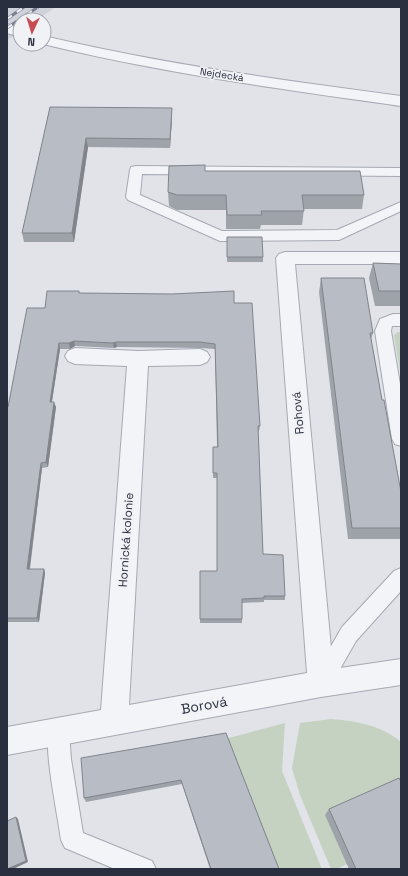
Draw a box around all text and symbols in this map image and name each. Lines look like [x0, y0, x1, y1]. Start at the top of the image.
north arrow [12, 12, 52, 52]
text: N [27, 35, 35, 49]
street label: Nejdecká [199, 65, 245, 84]
street label: Rohová [288, 391, 308, 435]
street label: Hornická kolonie [115, 492, 137, 588]
street label: Borová [179, 692, 229, 718]

